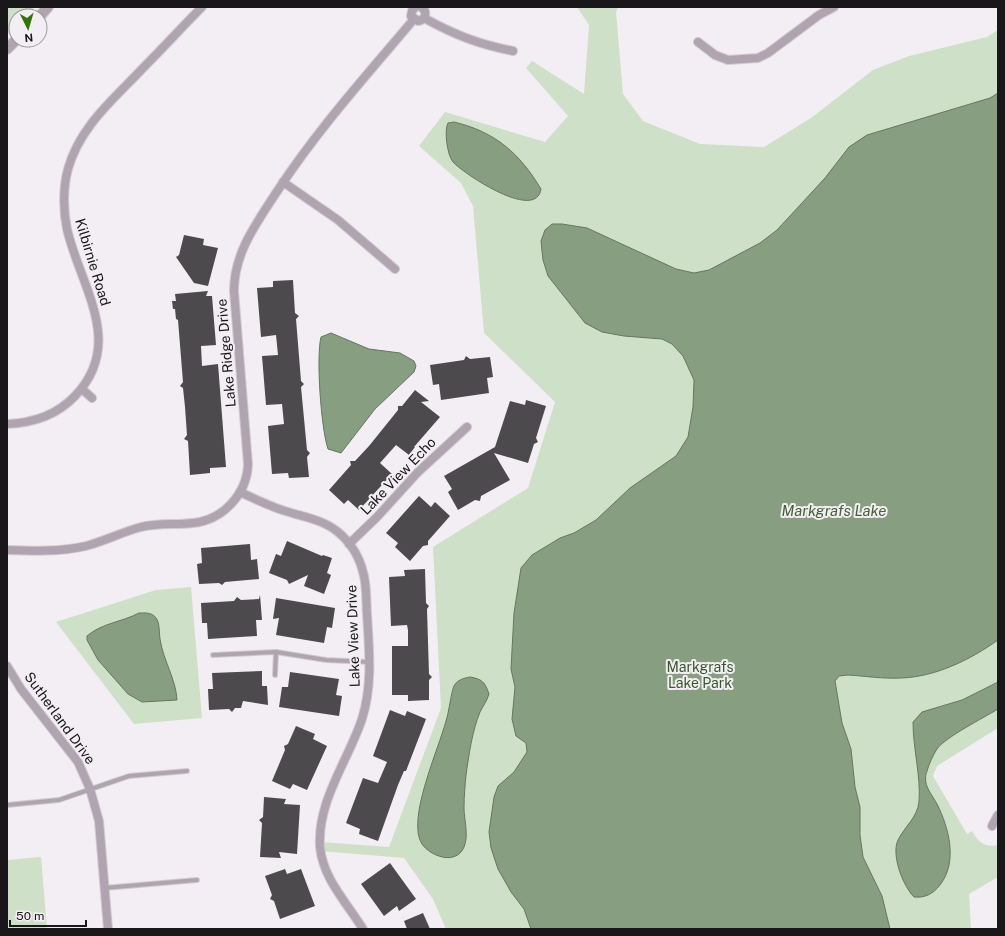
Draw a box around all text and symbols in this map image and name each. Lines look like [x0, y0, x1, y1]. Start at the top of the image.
north arrow [8, 8, 48, 48]
text: N [24, 32, 34, 44]
street label: Kilbirnie Road [72, 216, 114, 308]
street label: Lake Ridge Drive [213, 298, 239, 408]
street label: Lake View Echo [357, 434, 439, 518]
water label: Markgrafs Lake [782, 502, 886, 519]
street label: Lake View Drive [343, 584, 363, 688]
park label: Markgrafs Lake Park [666, 659, 734, 691]
street label: Sutherland Drive [21, 669, 99, 767]
scale bar [10, 902, 86, 928]
text: 50 m [16, 909, 44, 923]

